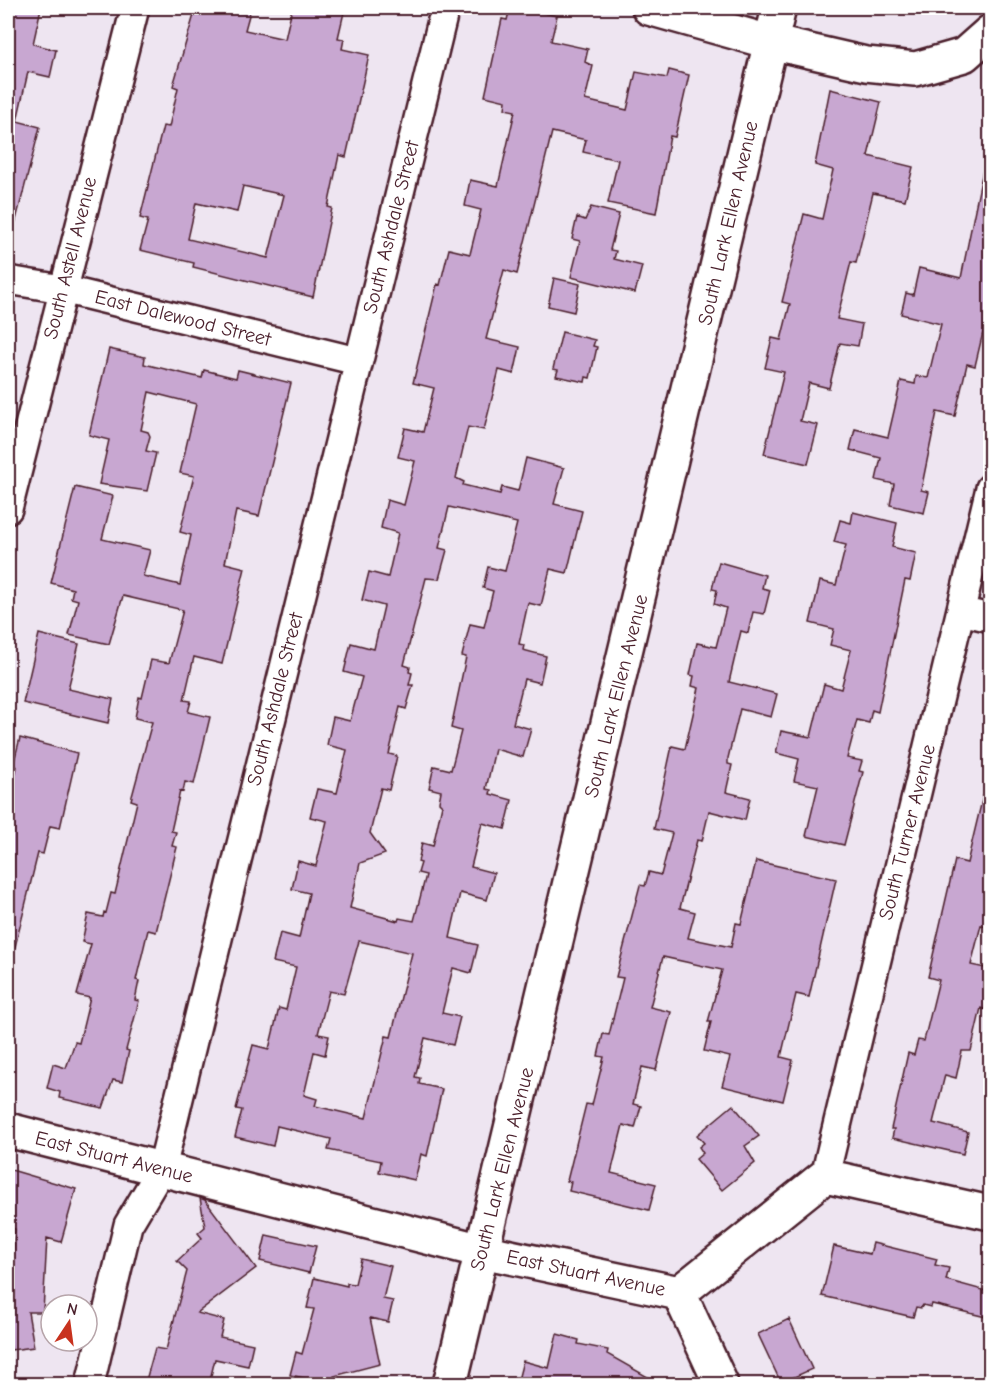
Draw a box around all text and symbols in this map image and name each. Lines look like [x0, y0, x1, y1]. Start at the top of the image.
street label: South Lark Ellen Avenue [693, 119, 763, 327]
street label: South Ashdale Street [358, 137, 424, 316]
street label: South Astell Avenue [39, 174, 101, 342]
street label: East Dalewood Street [93, 285, 275, 351]
street label: South Lark Ellen Avenue [580, 592, 652, 800]
street label: South Ashdale Street [242, 609, 308, 788]
street label: South Turner Avenue [874, 742, 940, 922]
street label: South Lark Ellen Avenue [466, 1065, 538, 1273]
street label: East Stuart Avenue [33, 1126, 195, 1188]
street label: East Stuart Avenue [505, 1245, 667, 1301]
north arrow [39, 1293, 99, 1353]
text: N [65, 1299, 79, 1319]

